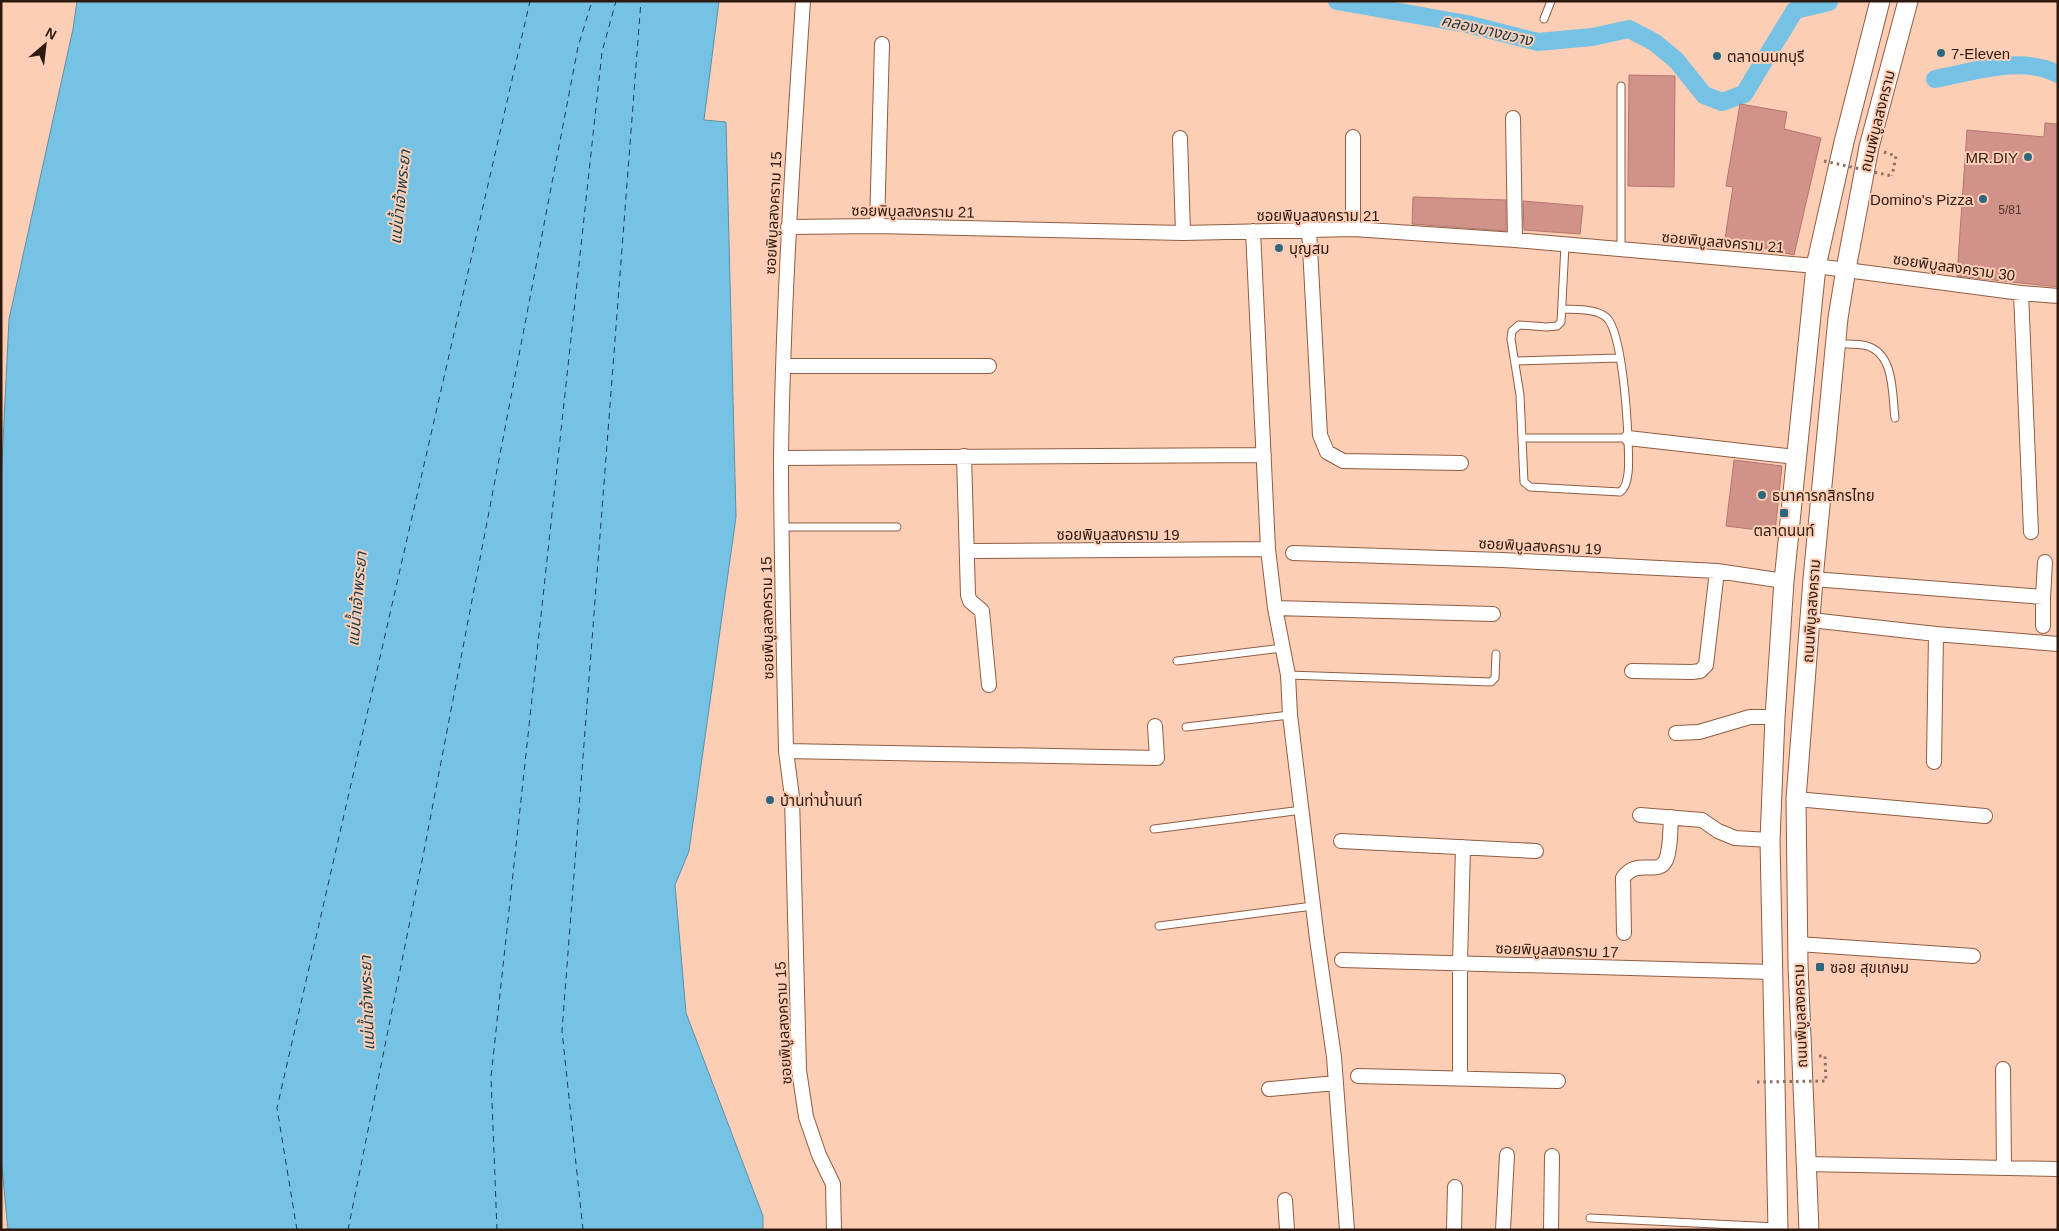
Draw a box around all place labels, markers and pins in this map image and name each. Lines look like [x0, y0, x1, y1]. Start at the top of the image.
place label: 7-Eleven [1951, 45, 2010, 62]
marker: 7-Eleven [1935, 47, 1947, 59]
place label: ตลาดนนทบุรี [1727, 48, 1804, 66]
marker: ตลาดนนทบุรี [1711, 50, 1723, 62]
place label: MR.DIY [1966, 149, 2018, 166]
marker: MR.DIY [2022, 151, 2034, 163]
place label: Domino's Pizza [1870, 191, 1974, 208]
marker: Domino's Pizza [1977, 193, 1989, 205]
place label: บุญสม [1289, 240, 1330, 258]
marker: บุญสม [1273, 242, 1285, 254]
place label: ธนาคารกสิกรไทย [1772, 487, 1875, 504]
marker: ธนาคารกสิกรไทย [1756, 489, 1768, 501]
marker: ตลาดนนท์ [1778, 507, 1790, 519]
place label: ตลาดนนท์ [1754, 522, 1814, 539]
place label: บ้านท่าน้ำนนท์ [780, 790, 862, 809]
marker: บ้านท่าน้ำนนท์ [764, 794, 776, 806]
place label: ซอย สุขเกษม [1830, 959, 1909, 977]
marker: ซอย สุขเกษม [1814, 961, 1826, 973]

